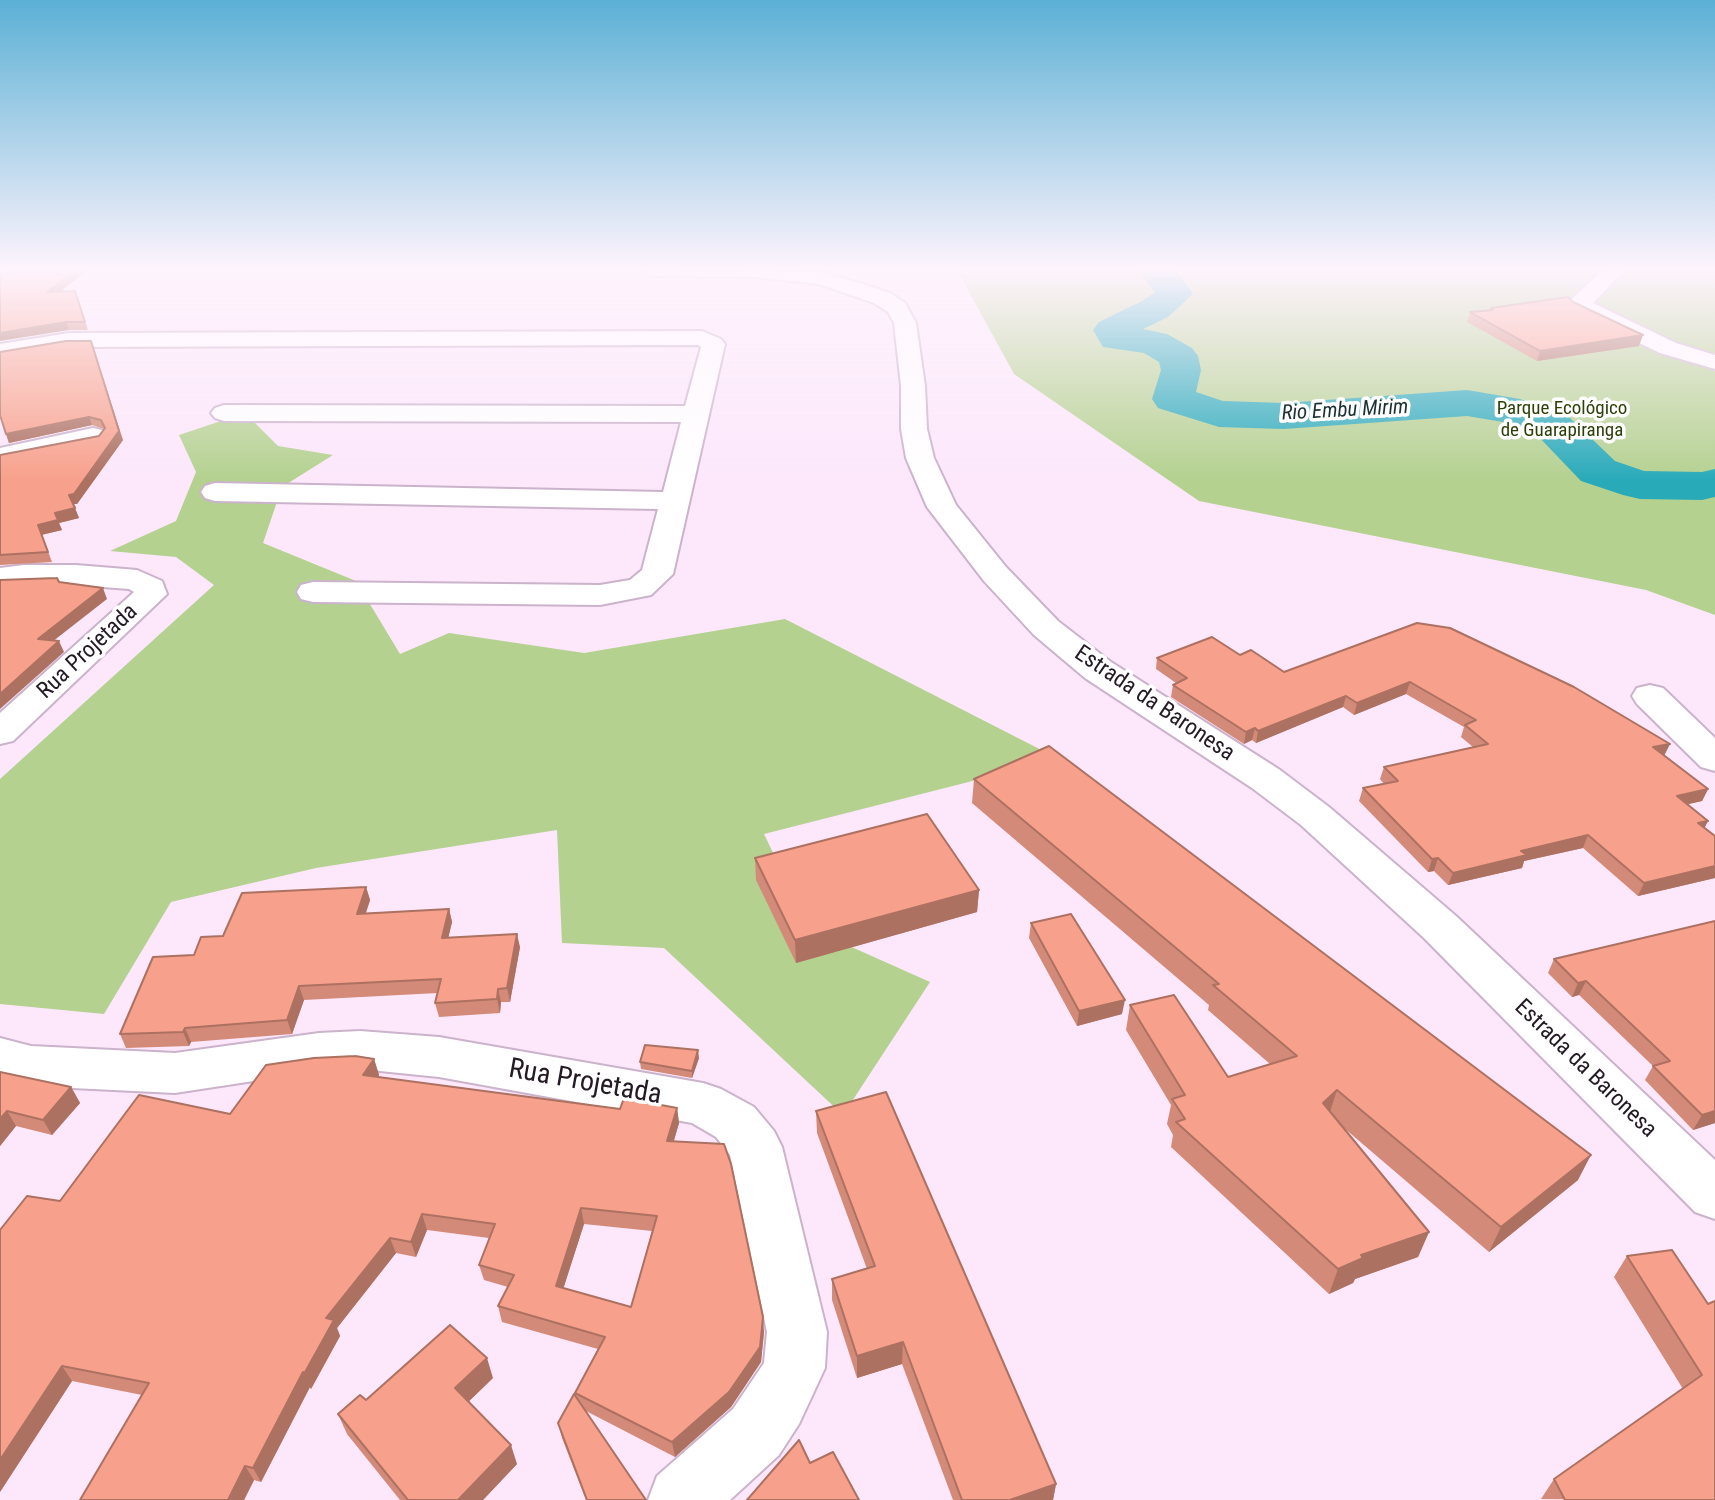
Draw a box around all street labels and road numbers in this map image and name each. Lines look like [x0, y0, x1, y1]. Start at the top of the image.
street label: Rua Projetada [32, 599, 144, 705]
street label: Estrada da Baronesa [1069, 640, 1239, 768]
street label: Estrada da Baronesa [1508, 994, 1662, 1144]
street label: Rua Projetada [506, 1053, 664, 1113]

